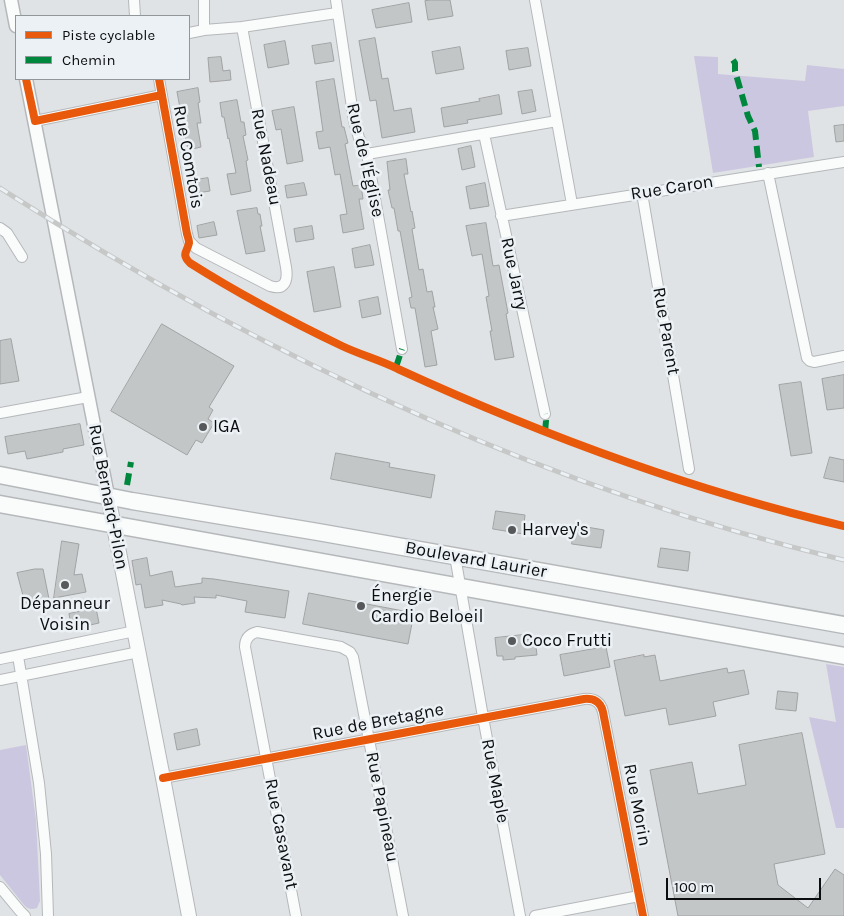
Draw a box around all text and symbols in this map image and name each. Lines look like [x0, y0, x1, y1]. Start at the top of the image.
legend [15, 15, 190, 80]
text: Piste cyclable [62, 26, 155, 44]
text: Chemin [62, 51, 116, 69]
street label: Rue de l'Église [341, 101, 389, 219]
street label: Rue Comtois [168, 104, 208, 210]
street label: Rue Nadeau [246, 107, 286, 207]
street label: Rue Caron [629, 171, 715, 205]
street label: Rue Jarry [496, 236, 532, 312]
street label: Rue Parent [648, 285, 684, 377]
place label: IGA [213, 416, 240, 438]
marker: IGA [197, 421, 209, 433]
street label: Rue Bernard-Pilon [83, 422, 133, 572]
place label: Harvey's [522, 519, 589, 541]
marker: Harvey's [506, 524, 518, 536]
street label: Boulevard Laurier [403, 537, 549, 583]
marker: Dépanneur Voisin [59, 579, 71, 591]
place label: Énergie Cardio Beloeil [371, 585, 484, 628]
place label: Dépanneur Voisin [20, 593, 110, 636]
marker: Énergie Cardio Beloeil [355, 600, 367, 612]
place label: Coco Frutti [522, 630, 612, 652]
marker: Coco Frutti [506, 635, 518, 647]
street label: Rue de Bretagne [310, 699, 446, 745]
street label: Rue Maple [476, 737, 514, 825]
street label: Rue Papineau [361, 750, 403, 864]
street label: Rue Morin [618, 762, 656, 848]
street label: Rue Casavant [260, 777, 302, 891]
scale bar [669, 868, 824, 900]
text: 100 m [674, 878, 714, 896]

